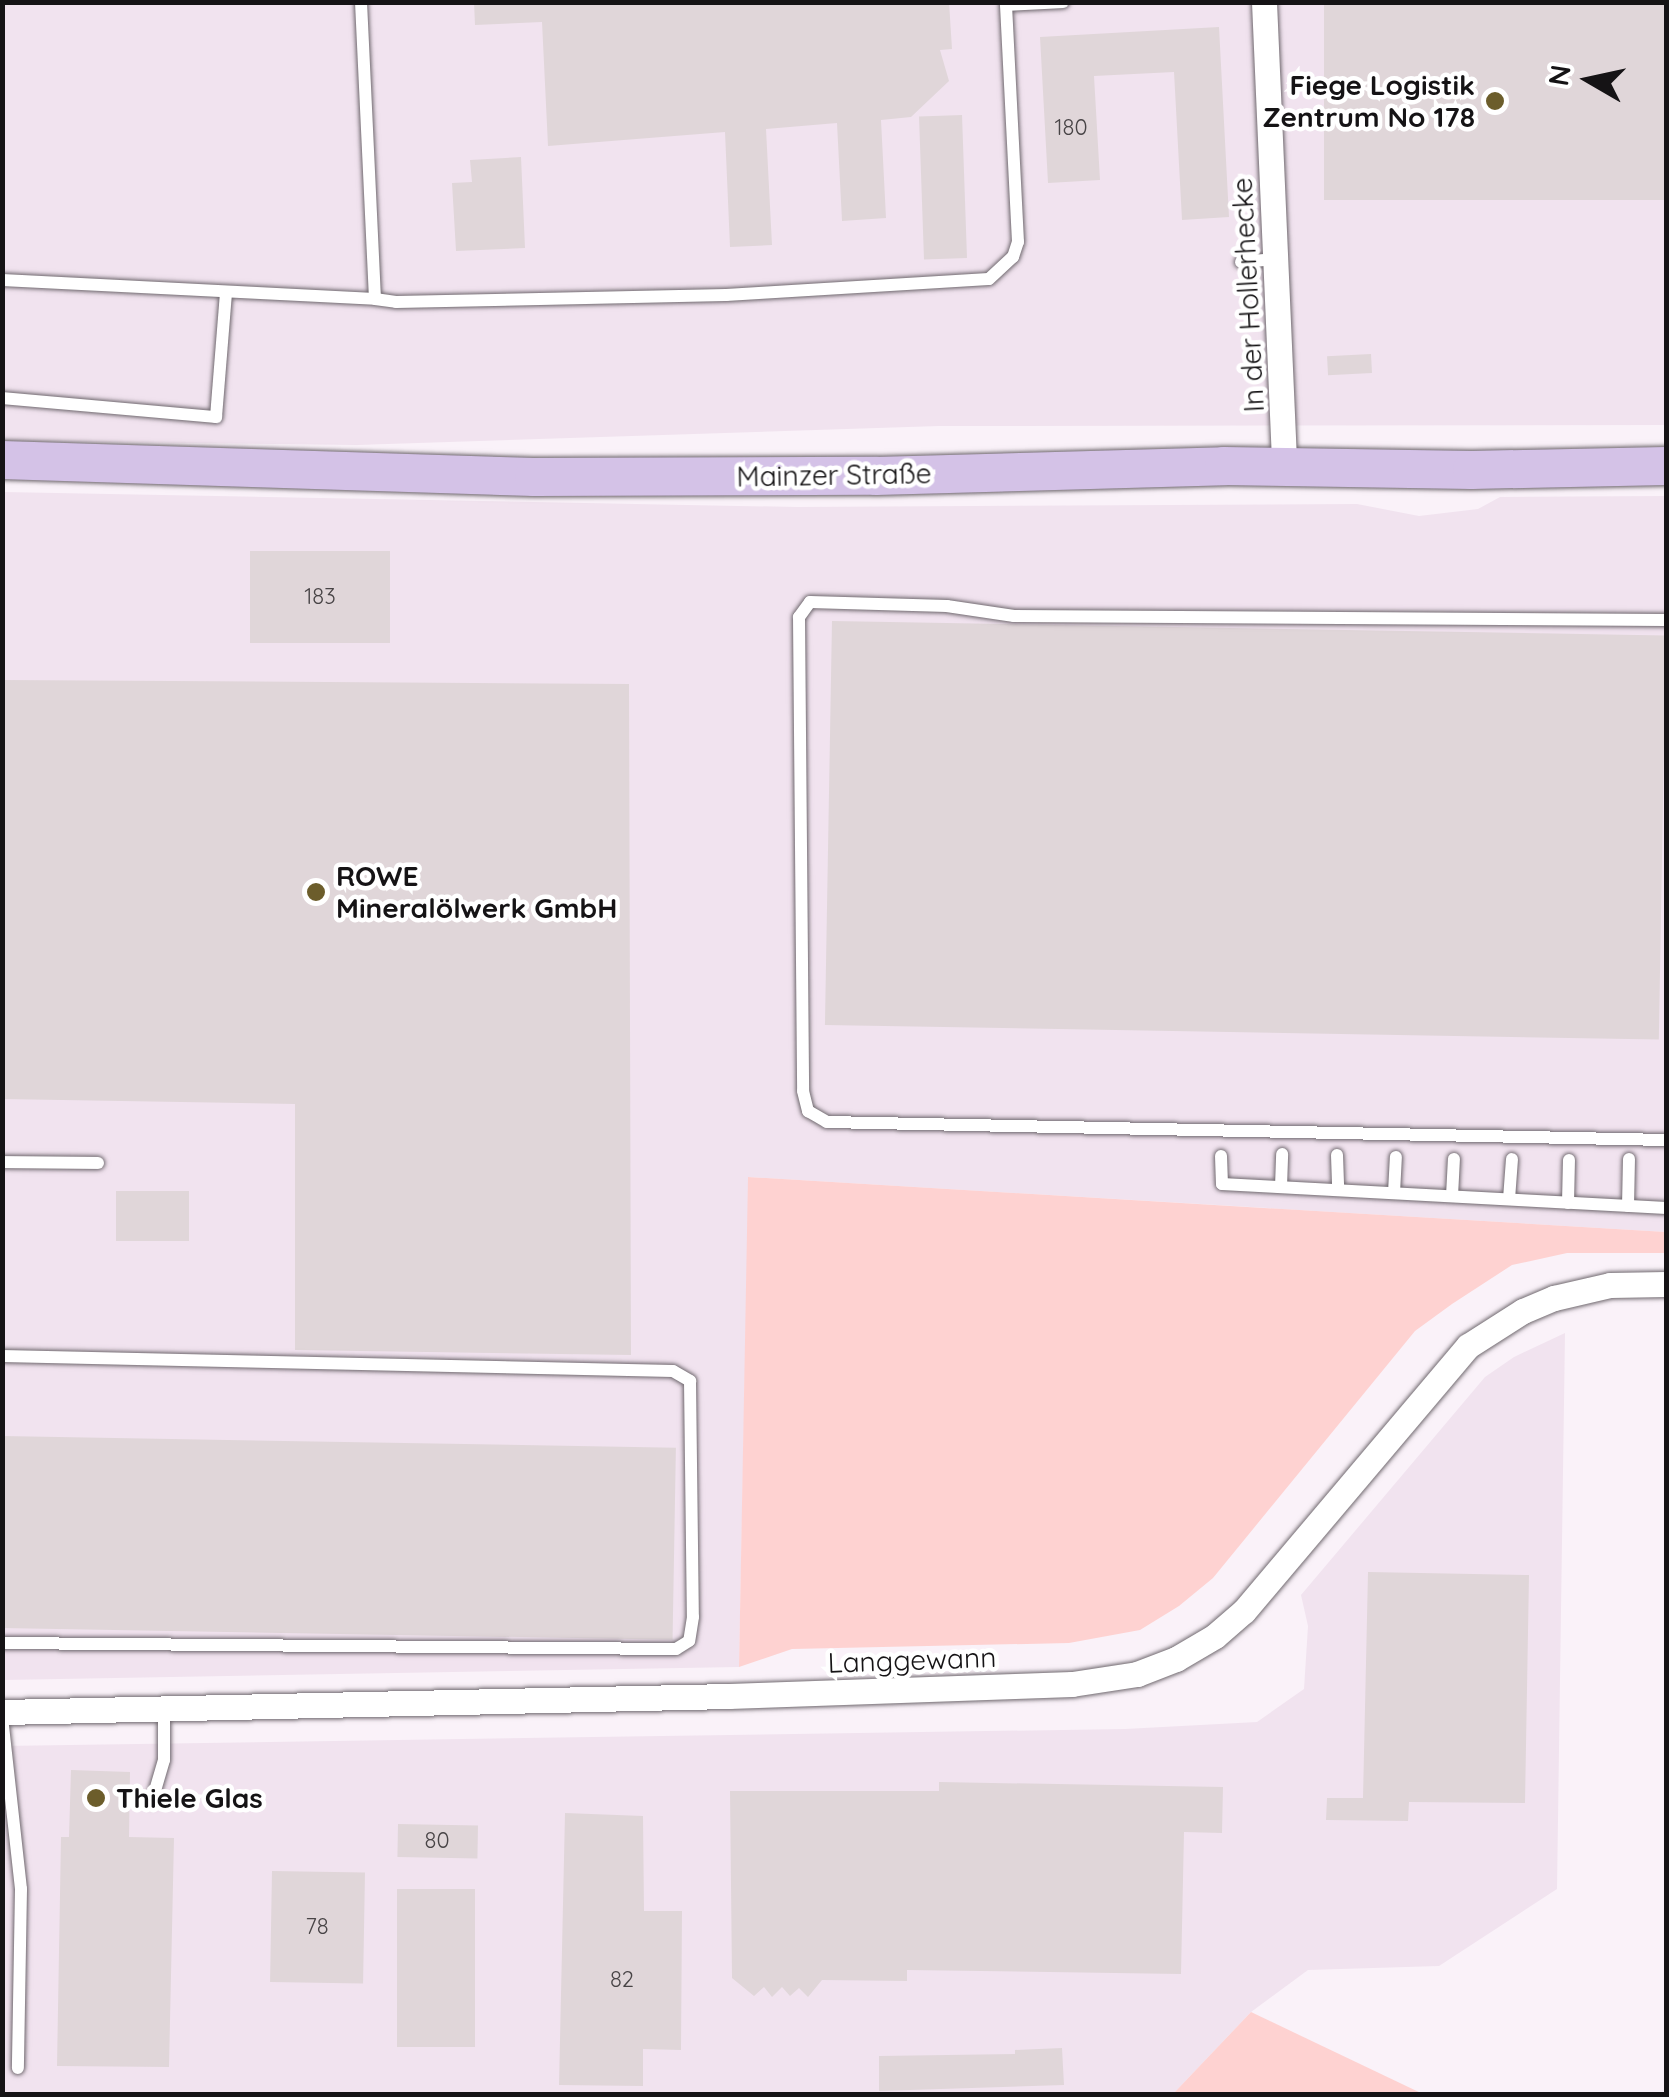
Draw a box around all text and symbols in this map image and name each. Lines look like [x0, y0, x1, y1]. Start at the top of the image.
north arrow [1539, 30, 1639, 130]
text: N [1540, 62, 1578, 88]
place label: Fiege Logistik Zentrum No 178 [1263, 68, 1475, 134]
marker: Fiege Logistik Zentrum No 178 [1484, 90, 1506, 112]
house number: 180 [1054, 115, 1088, 141]
street label: In der Hollerhecke [1225, 177, 1271, 413]
street label: Mainzer Straße [736, 457, 932, 493]
house number: 183 [304, 584, 336, 610]
place label: ROWE Mineralölwerk GmbH [336, 859, 617, 925]
marker: ROWE Mineralölwerk GmbH [305, 881, 327, 903]
street label: Langgewann [827, 1640, 997, 1680]
place label: Thiele Glas [116, 1781, 263, 1815]
marker: Thiele Glas [85, 1787, 107, 1809]
house number: 80 [425, 1828, 449, 1854]
house number: 78 [305, 1914, 329, 1940]
house number: 82 [610, 1967, 634, 1993]

